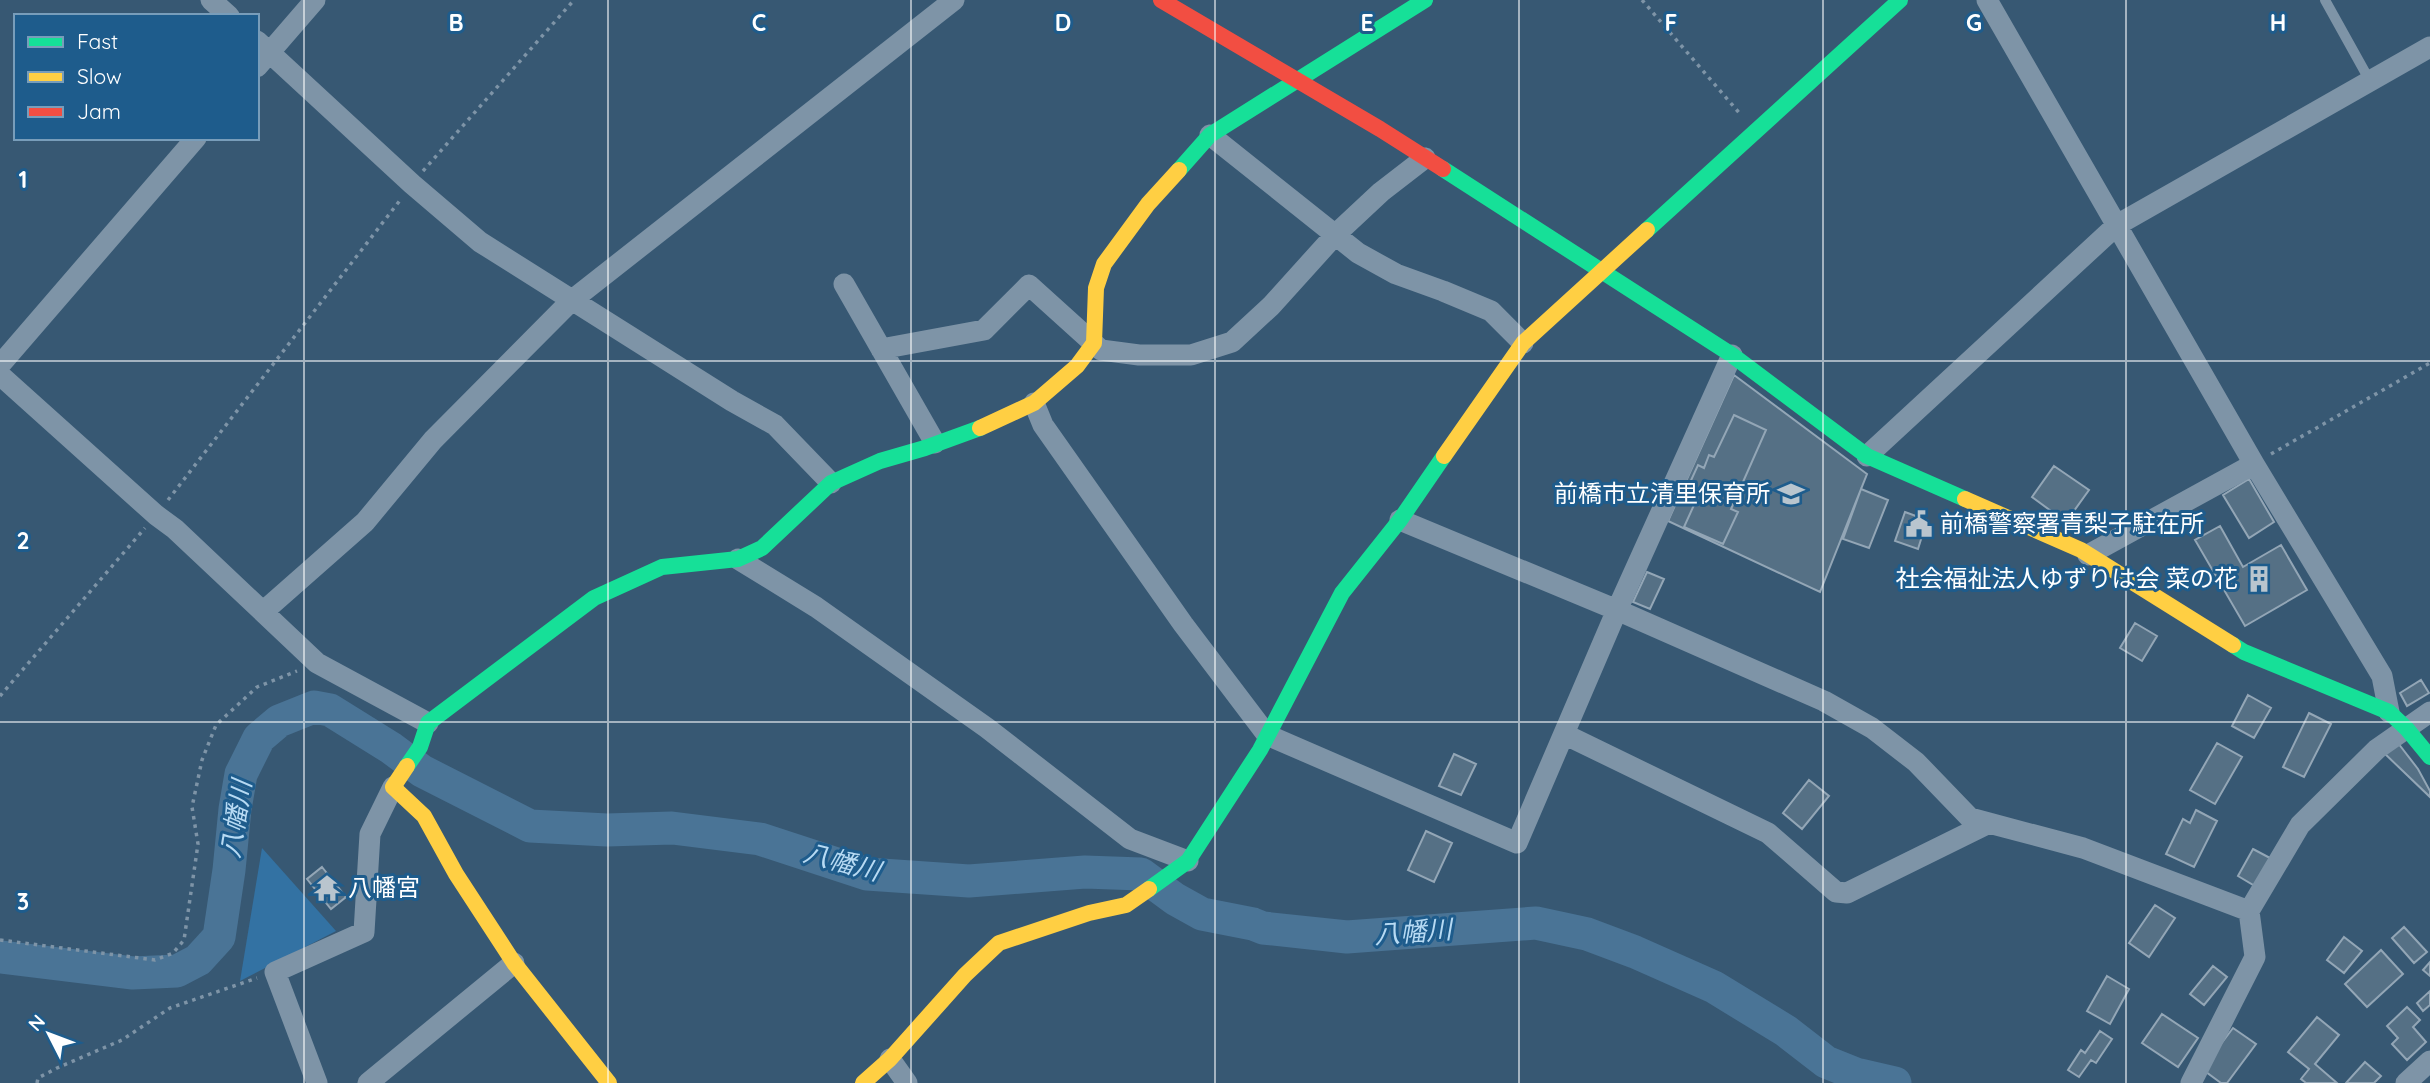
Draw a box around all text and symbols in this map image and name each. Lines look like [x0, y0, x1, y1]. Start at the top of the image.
text: B [448, 8, 464, 37]
text: C [752, 8, 766, 37]
text: D [1055, 8, 1071, 37]
text: E [1360, 8, 1374, 37]
text: F [1665, 8, 1677, 37]
text: G [1966, 8, 1982, 37]
text: H [2270, 8, 2286, 37]
legend [14, 14, 259, 140]
text: Fast [77, 28, 118, 54]
text: Slow [77, 63, 122, 89]
text: Jam [77, 98, 121, 124]
text: 1 [19, 165, 27, 194]
place label: 前橋市立清里保育所 [1554, 478, 1770, 508]
school or university icon: 前橋市立清里保育所 [1776, 479, 1806, 509]
place label: 前橋警察署青梨子駐在所 [1940, 508, 2204, 538]
public building icon: 前橋警察署青梨子駐在所 [1904, 509, 1934, 539]
text: 2 [16, 526, 30, 555]
place label: 社会福祉法人ゆずりは会 菜の花 [1895, 563, 2238, 593]
building icon: 社会福祉法人ゆずりは会 菜の花 [2244, 564, 2274, 594]
water label: 八幡川 [213, 775, 258, 860]
water label: 八幡川 [800, 835, 887, 888]
place label: 八幡宮 [348, 872, 420, 902]
temple icon: 八幡宮 [312, 873, 342, 903]
text: 3 [17, 887, 29, 916]
water label: 八幡川 [1373, 912, 1456, 951]
north arrow [14, 999, 84, 1069]
text: N [23, 1009, 50, 1036]

